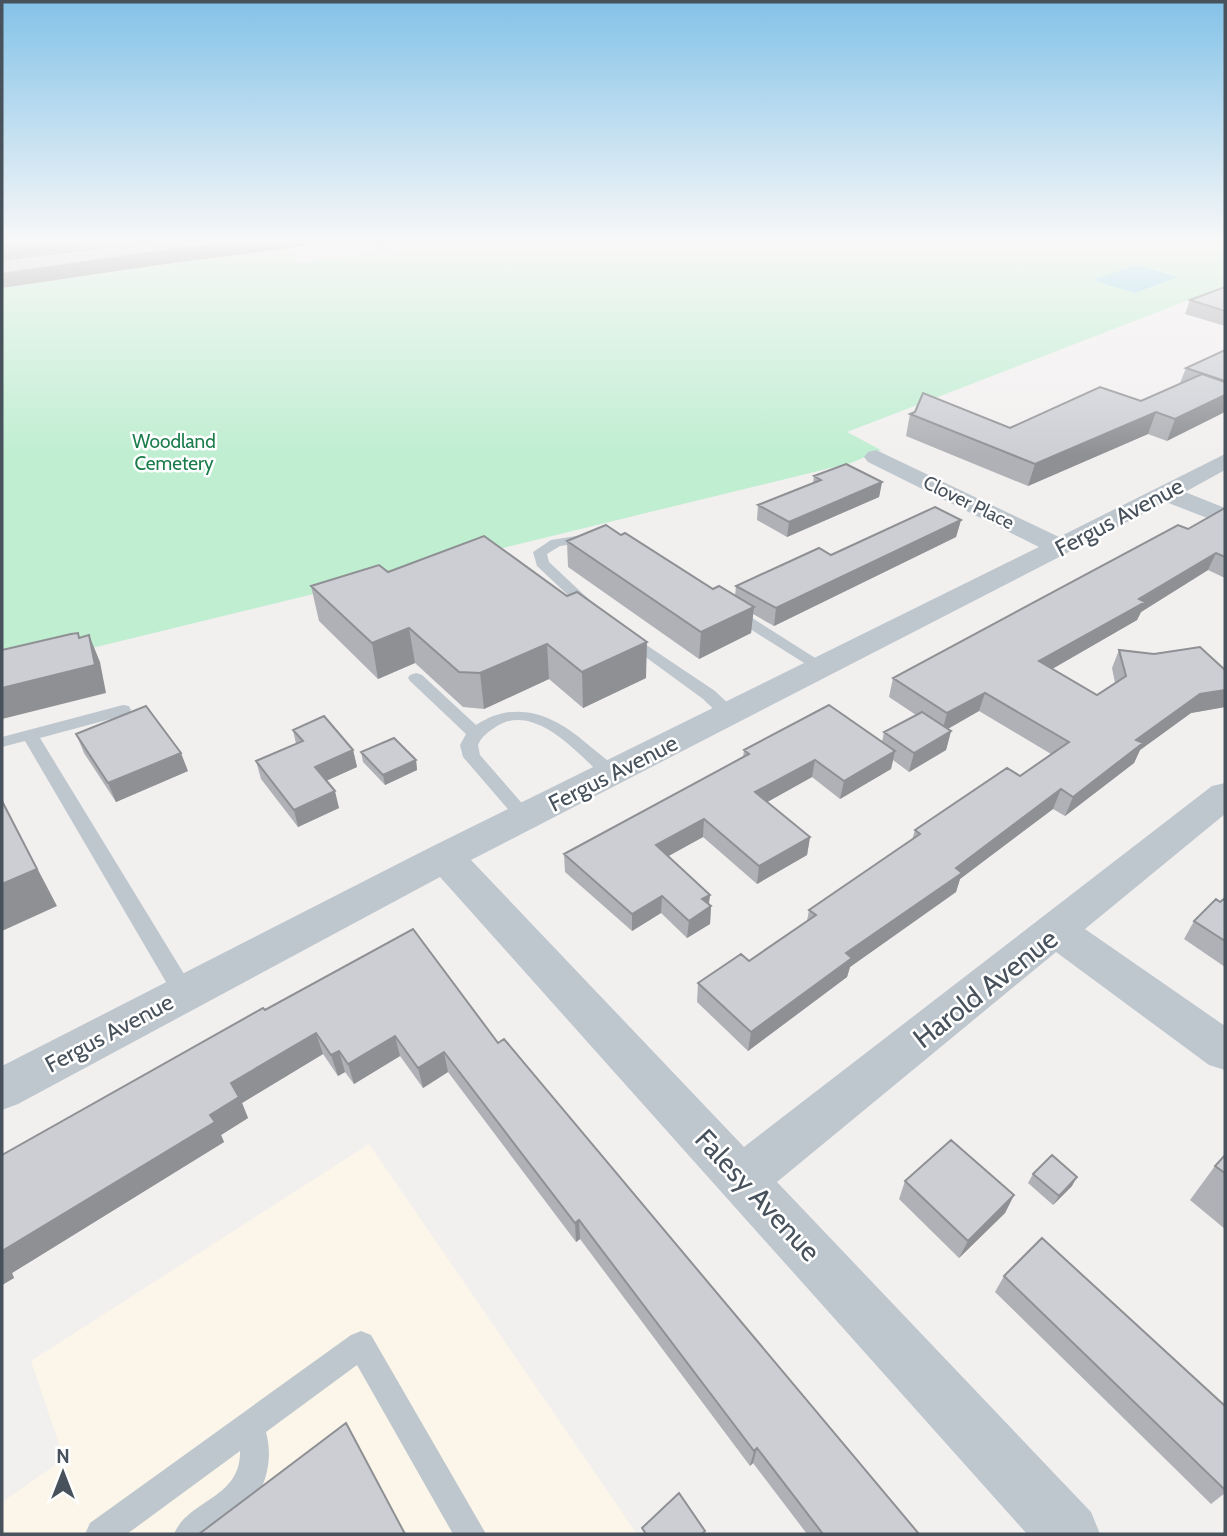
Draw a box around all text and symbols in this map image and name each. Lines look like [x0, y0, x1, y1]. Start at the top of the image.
park label: Woodland Cemetery [132, 430, 216, 475]
street label: Clover Place [920, 471, 1018, 534]
street label: Fergus Avenue [1050, 471, 1188, 562]
street label: Fergus Avenue [544, 728, 682, 817]
street label: Harold Avenue [906, 921, 1064, 1055]
street label: Fergus Avenue [40, 987, 178, 1078]
street label: Falesy Avenue [688, 1122, 828, 1268]
north arrow [28, 1438, 98, 1508]
text: N [56, 1445, 70, 1468]

